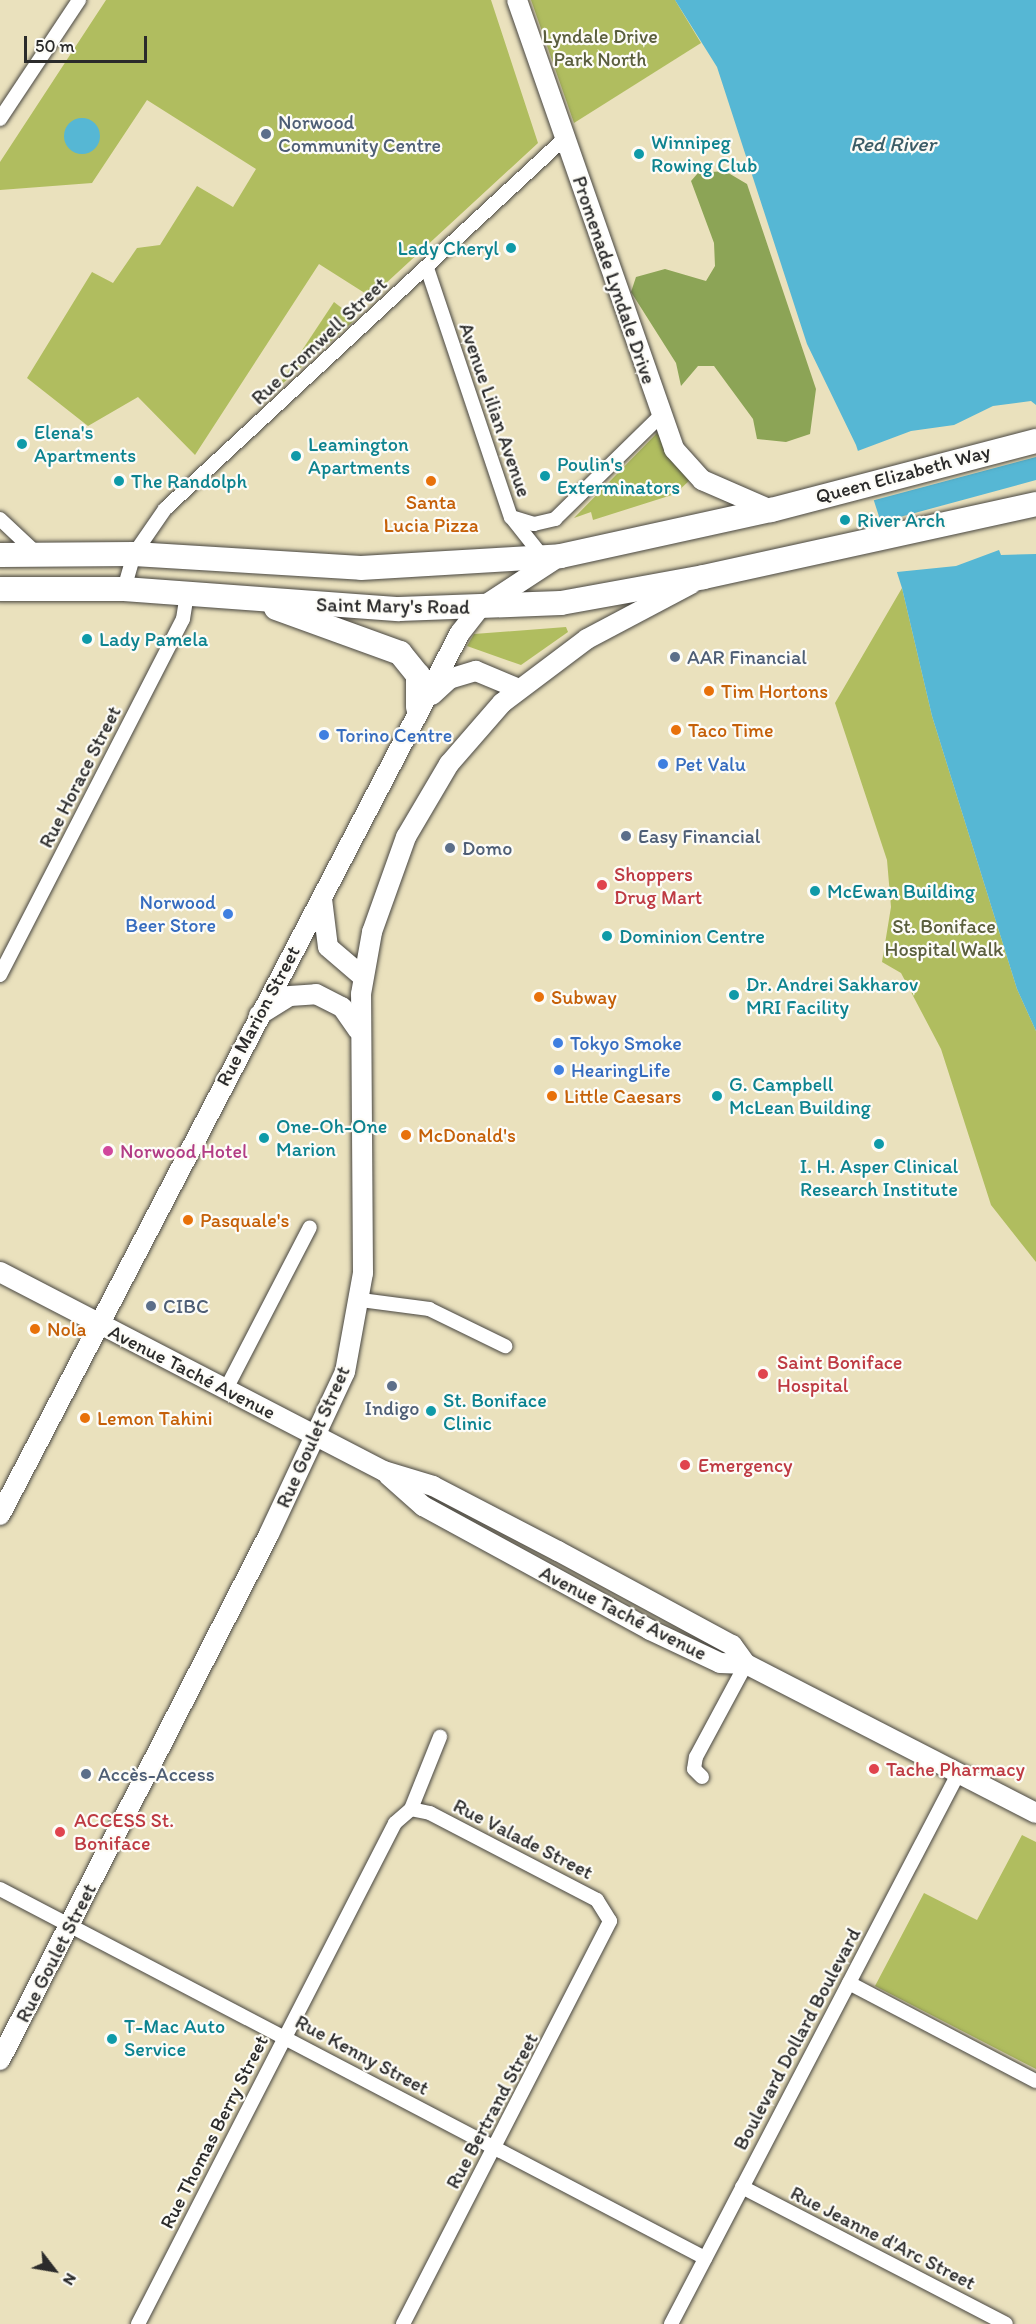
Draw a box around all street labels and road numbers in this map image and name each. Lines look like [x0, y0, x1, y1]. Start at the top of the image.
street label: Promenade Lyndale Drive [567, 173, 661, 387]
street label: Rue Cromwell Street [246, 272, 392, 410]
street label: Avenue Lilian Avenue [454, 320, 536, 500]
street label: Queen Elizabeth Way [813, 439, 993, 509]
street label: Saint Mary's Road [316, 593, 470, 619]
street label: Rue Horace Street [34, 702, 126, 852]
street label: Rue Marion Street [211, 942, 305, 1090]
street label: Avenue Taché Avenue [105, 1320, 279, 1424]
street label: Rue Goulet Street [271, 1363, 355, 1511]
street label: Avenue Taché Avenue [536, 1561, 710, 1665]
street label: Rue Valade Street [450, 1794, 596, 1884]
street label: Rue Goulet Street [11, 1880, 101, 2026]
street label: Boulevard Dollard Boulevard [728, 1924, 866, 2154]
street label: Rue Kenny Street [291, 2010, 433, 2100]
street label: Rue Bertrand Street [441, 2029, 543, 2193]
street label: Rue Thomas Berry Street [155, 2031, 273, 2233]
street label: Rue Jeanne d'Arc Street [787, 2181, 979, 2295]

